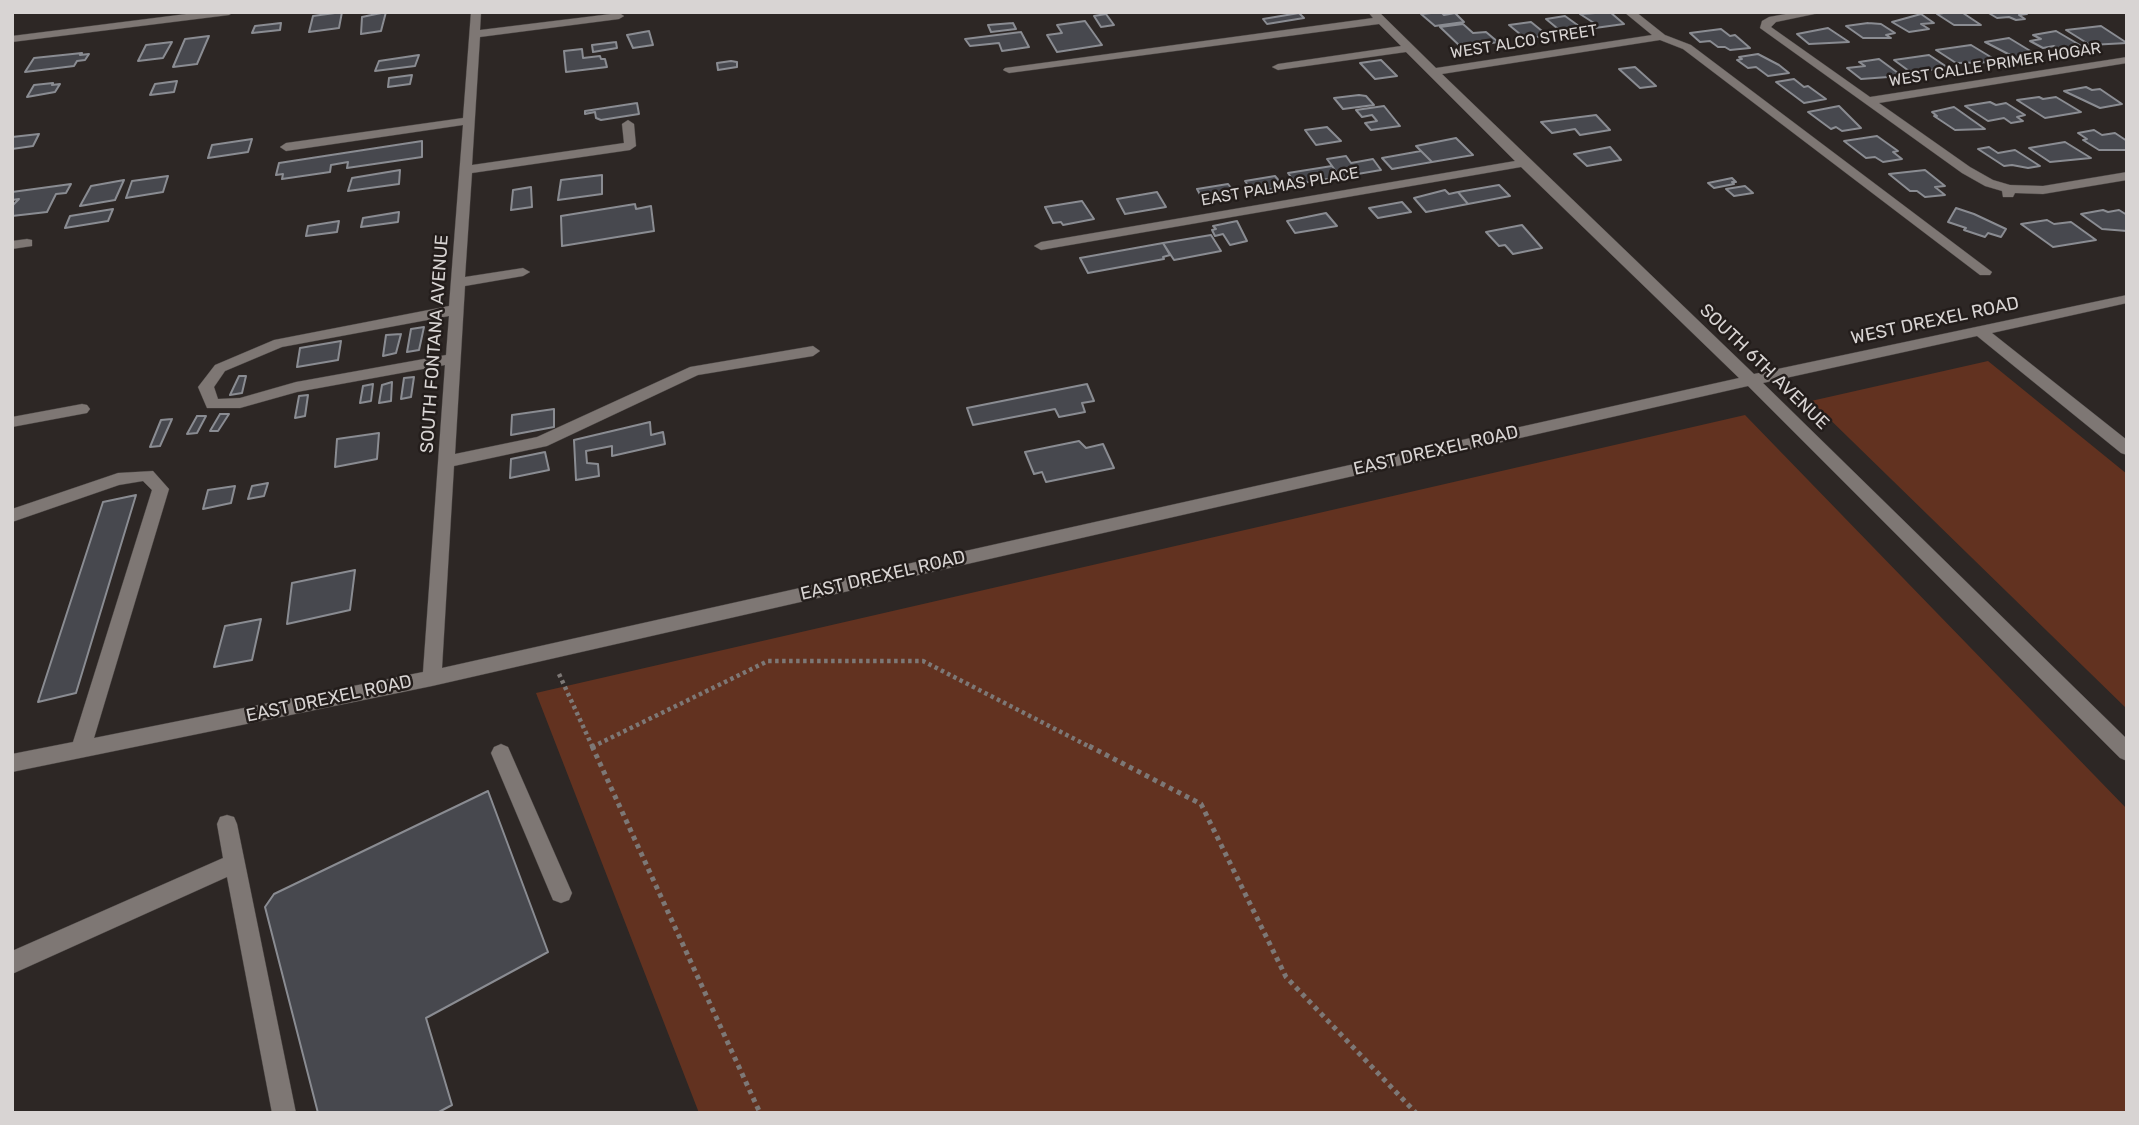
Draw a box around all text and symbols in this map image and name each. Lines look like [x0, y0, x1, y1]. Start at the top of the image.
street label: WEST ALCO STREET [1449, 21, 1599, 63]
street label: WEST CALLE PRIMER HOGAR [1888, 39, 2102, 91]
street label: EAST PALMAS PLACE [1200, 164, 1360, 210]
street label: SOUTH FONTANA AVENUE [417, 234, 453, 454]
street label: WEST DREXEL ROAD [1849, 293, 2021, 349]
street label: SOUTH 6TH AVENUE [1695, 300, 1833, 434]
street label: EAST DREXEL ROAD [1351, 421, 1521, 481]
street label: EAST DREXEL ROAD [798, 546, 968, 606]
street label: EAST DREXEL ROAD [244, 671, 414, 727]

